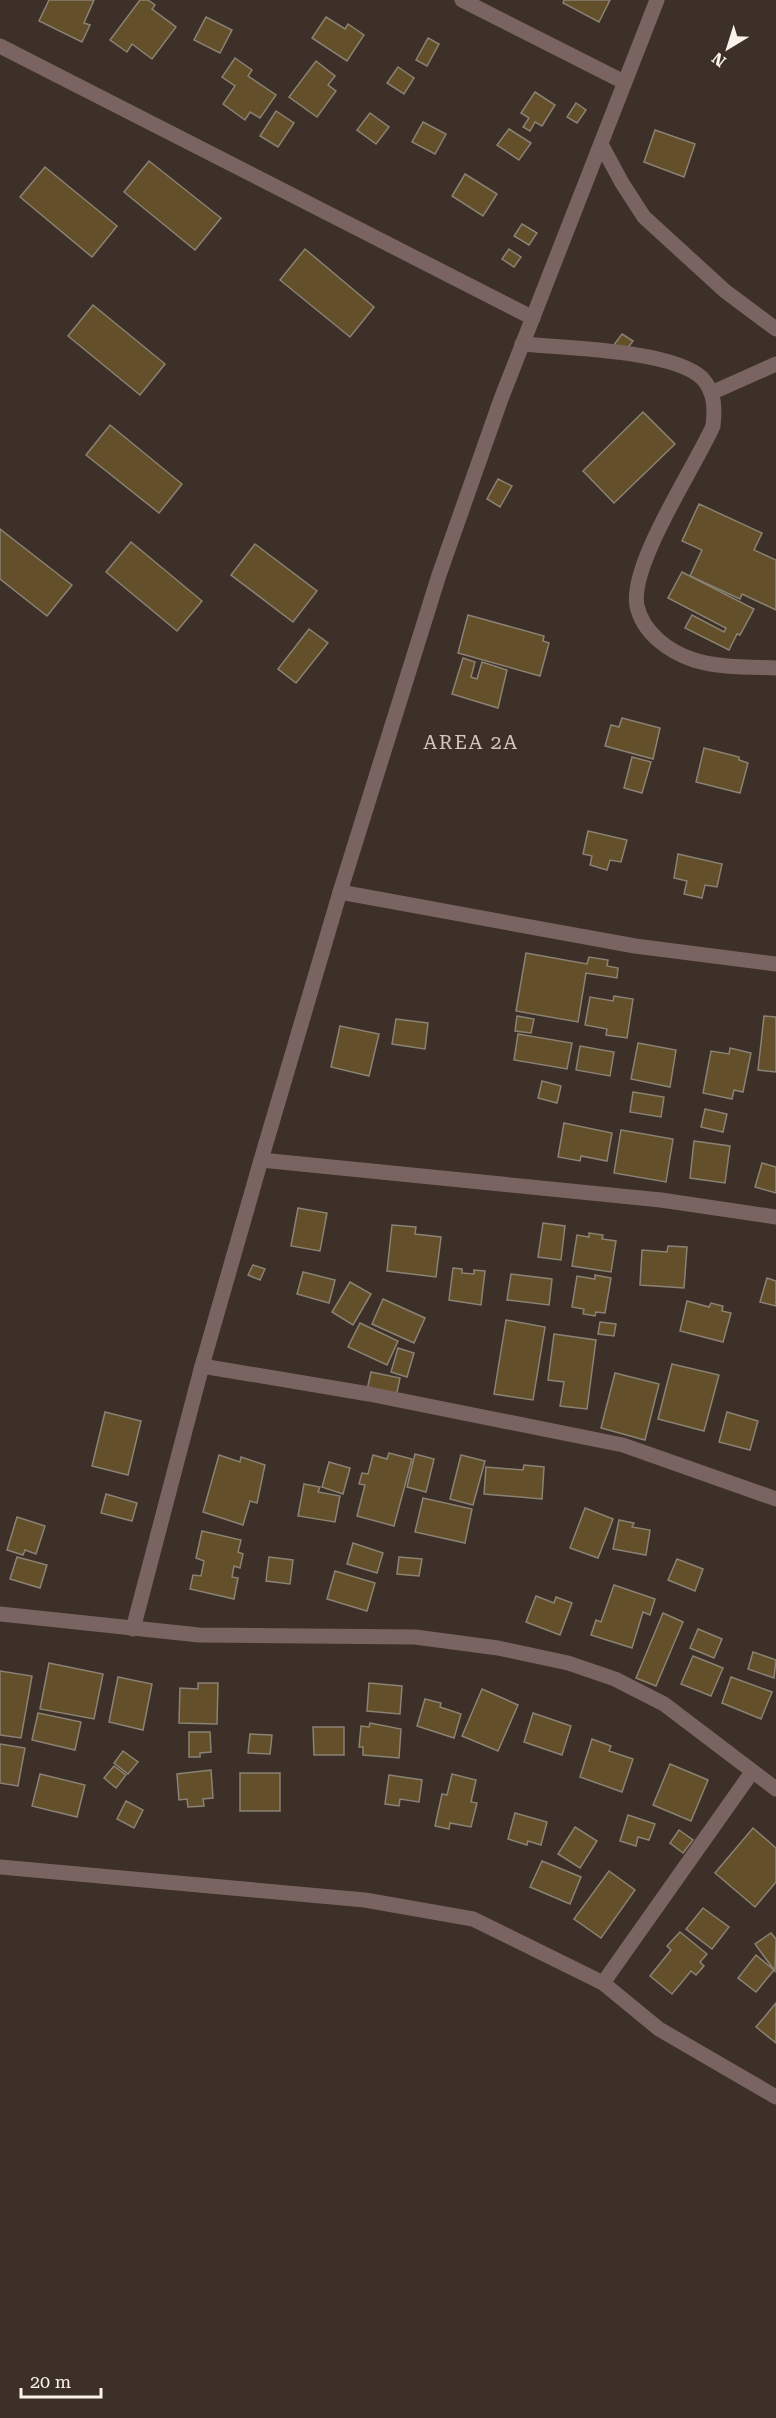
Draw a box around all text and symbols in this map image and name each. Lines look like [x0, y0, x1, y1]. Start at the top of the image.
north arrow [698, 18, 758, 78]
text: N [708, 48, 730, 71]
district label: AREA 2A [423, 730, 519, 754]
scale bar [21, 2361, 100, 2399]
text: 20 m [30, 2371, 71, 2392]

